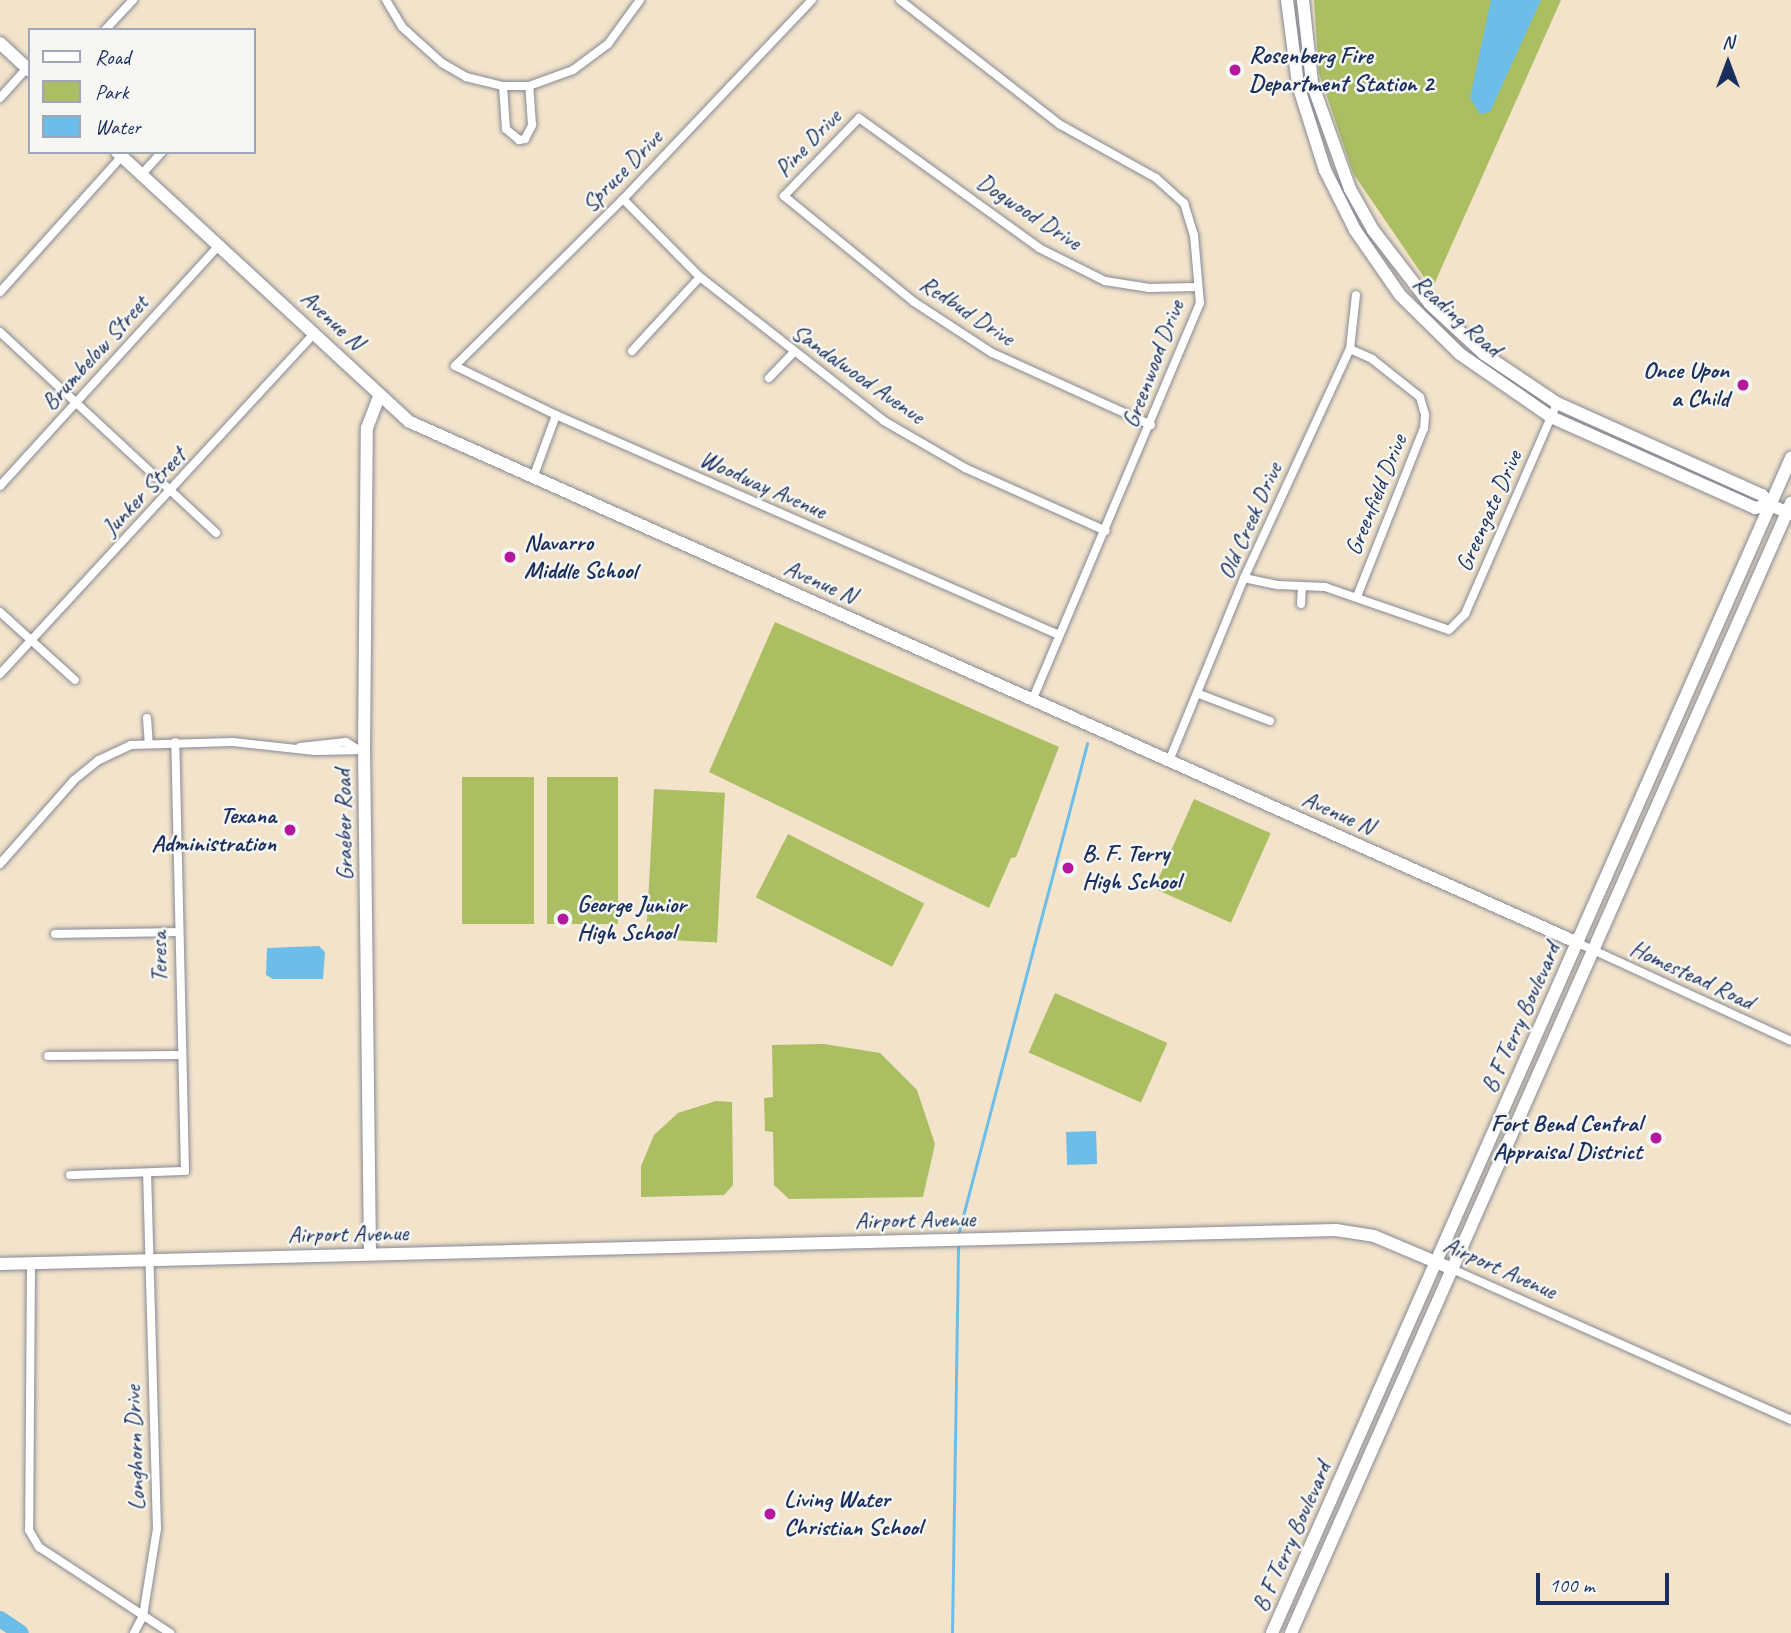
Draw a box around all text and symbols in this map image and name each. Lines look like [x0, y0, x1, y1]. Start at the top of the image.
legend [28, 28, 256, 154]
north arrow [1693, 28, 1763, 98]
text: N [1722, 30, 1734, 54]
place label: Rosenberg Fire Department Station 2 [1249, 42, 1433, 98]
text: Road [95, 44, 130, 70]
marker: Rosenberg Fire Department Station 2 [1227, 62, 1243, 78]
text: Park [95, 79, 128, 105]
street label: Pine Drive [769, 103, 847, 183]
text: Water [95, 114, 141, 140]
street label: Spruce Drive [576, 124, 668, 218]
street label: Dogwood Drive [971, 168, 1087, 256]
street label: Reading Road [1407, 269, 1507, 363]
street label: Redbud Drive [914, 270, 1020, 352]
street label: Avenue N [295, 284, 369, 356]
street label: Brumbelow Street [35, 289, 155, 417]
street label: Greenwood Drive [1115, 296, 1191, 432]
street label: Sandalwood Avenue [786, 318, 930, 430]
place label: Once Upon a Child [1643, 357, 1729, 413]
marker: Once Upon a Child [1735, 377, 1751, 393]
street label: Greenfield Drive [1339, 430, 1413, 560]
street label: Junker Street [96, 442, 192, 542]
street label: Woodway Avenue [695, 444, 831, 526]
street label: Greengate Drive [1449, 446, 1529, 576]
street label: Old Creek Drive [1211, 458, 1289, 584]
place label: Navarro Middle School [524, 529, 637, 585]
marker: Navarro Middle School [502, 549, 518, 565]
street label: Avenue N [780, 554, 860, 610]
street label: Graeber Road [329, 769, 359, 881]
street label: Avenue N [1298, 785, 1378, 841]
place label: Texana Administration [151, 802, 276, 858]
marker: Texana Administration [282, 822, 298, 838]
place label: B. F. Terry High School [1082, 840, 1179, 896]
marker: B. F. Terry High School [1060, 860, 1076, 876]
place label: George Junior High School [577, 891, 686, 947]
marker: George Junior High School [555, 911, 571, 927]
street label: Teresa [144, 931, 174, 983]
street label: Homestead Road [1626, 934, 1758, 1016]
street label: B F Terry Boulevard [1475, 939, 1567, 1097]
place label: Fort Bend Central Appraisal District [1492, 1110, 1642, 1166]
marker: Fort Bend Central Appraisal District [1648, 1130, 1664, 1146]
street label: Airport Avenue [855, 1205, 975, 1235]
street label: Airport Avenue [288, 1219, 408, 1249]
street label: Airport Avenue [1439, 1230, 1561, 1306]
street label: Longhorn Drive [118, 1385, 152, 1511]
street label: B F Terry Boulevard [1246, 1458, 1338, 1616]
place label: Living Water Christian School [784, 1486, 921, 1542]
marker: Living Water Christian School [762, 1506, 778, 1522]
scale bar [1539, 1560, 1672, 1604]
text: 100 m [1549, 1572, 1594, 1598]

